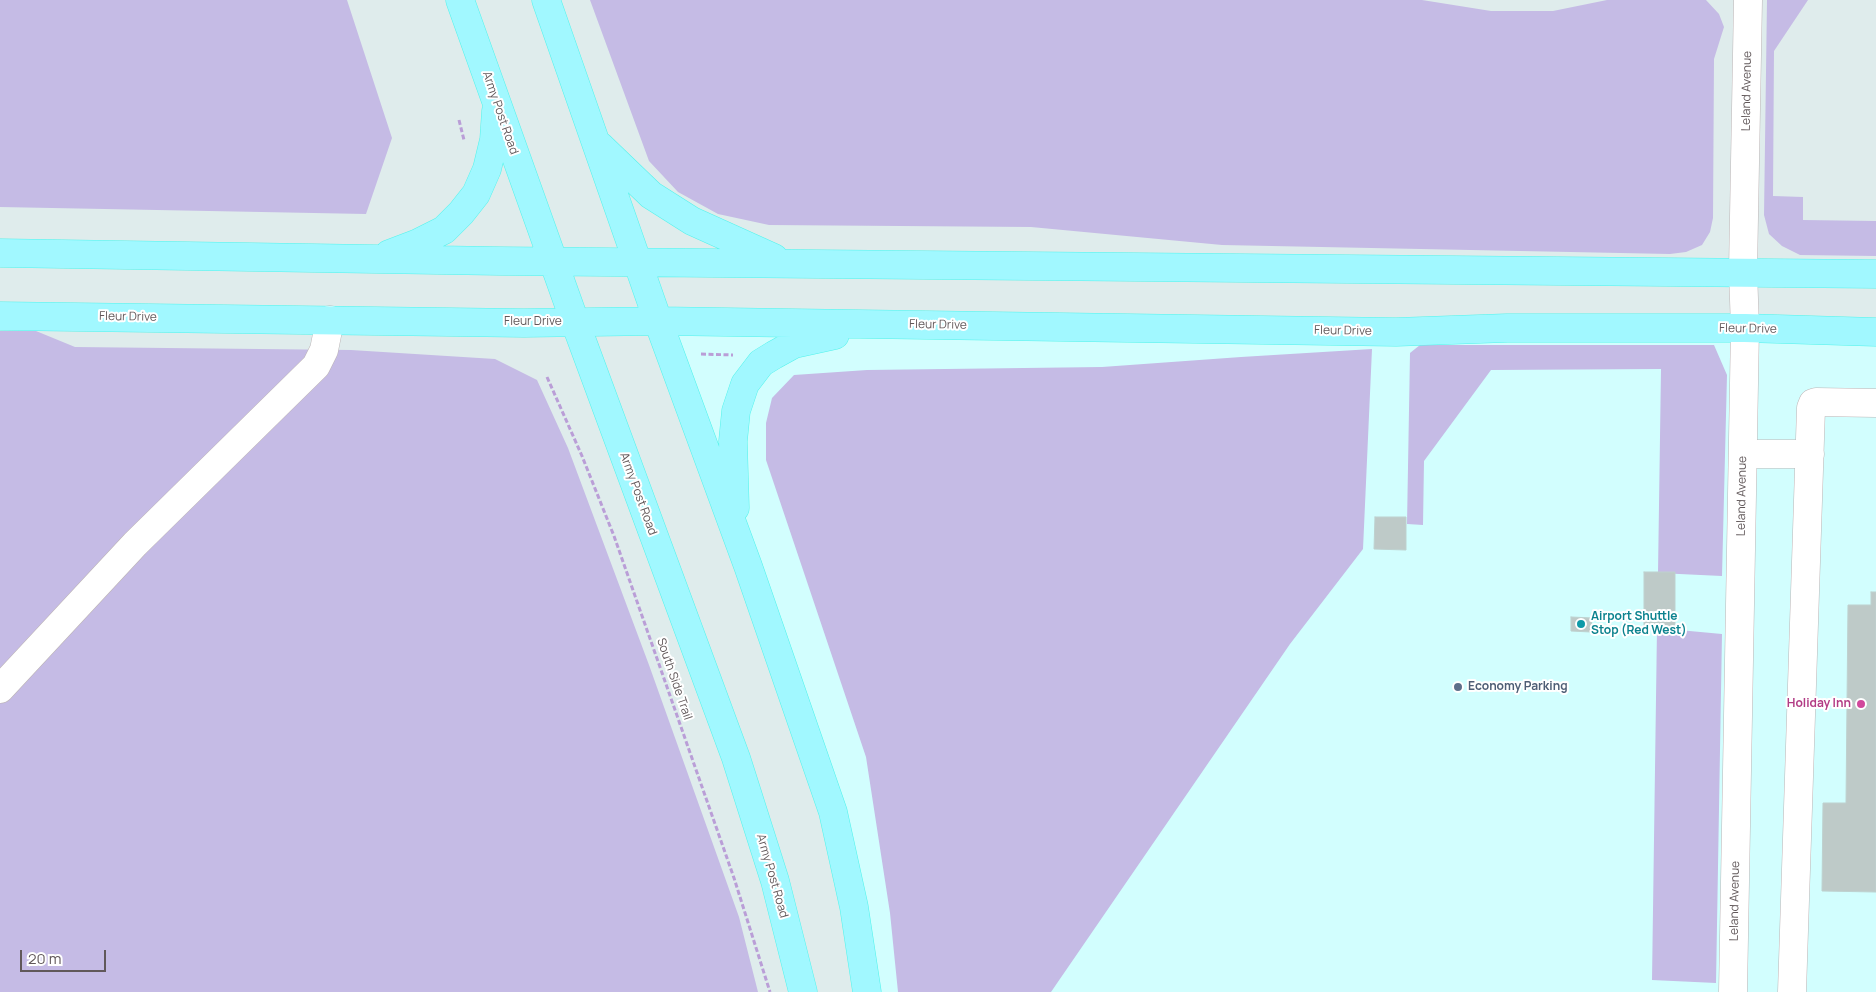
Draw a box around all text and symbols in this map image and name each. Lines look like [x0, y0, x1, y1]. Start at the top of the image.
street label: Leland Avenue [1739, 51, 1755, 131]
street label: Army Post Road [479, 70, 521, 156]
street label: Fleur Drive [99, 309, 157, 325]
street label: Fleur Drive [504, 315, 562, 329]
street label: Fleur Drive [909, 317, 967, 333]
street label: Fleur Drive [1719, 321, 1777, 337]
street label: Fleur Drive [1314, 323, 1372, 339]
street label: Army Post Road [616, 451, 660, 537]
street label: Leland Avenue [1734, 456, 1750, 536]
place label: Airport Shuttle Stop (Red West) [1591, 610, 1687, 638]
marker: Airport Shuttle Stop (Red West) [1575, 618, 1587, 630]
street label: South Side Trail [653, 636, 695, 722]
place label: Economy Parking [1468, 680, 1568, 694]
marker: Economy Parking [1452, 681, 1464, 693]
place label: Holiday Inn [1787, 697, 1851, 711]
marker: Holiday Inn [1855, 698, 1867, 710]
street label: Army Post Road [753, 832, 791, 920]
street label: Leland Avenue [1727, 861, 1743, 941]
scale bar [22, 940, 109, 972]
text: 20 m [28, 948, 61, 969]

